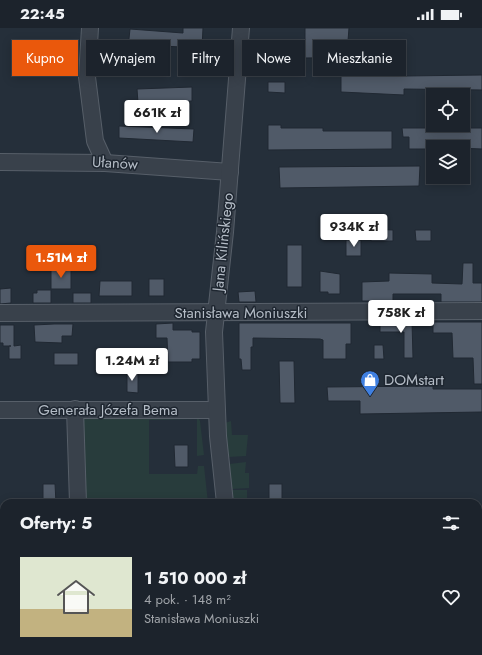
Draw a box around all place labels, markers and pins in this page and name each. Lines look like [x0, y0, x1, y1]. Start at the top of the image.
pin: 661K zł [120, 100, 194, 134]
pin: 934K zł [317, 214, 391, 248]
pin: 1.51M zł [20, 245, 102, 279]
pin: 758K zł [364, 300, 438, 334]
pin: 1.24M zł [91, 348, 173, 382]
shop icon: DOMstart [359, 369, 381, 397]
place label: DOMstart [384, 369, 444, 391]

